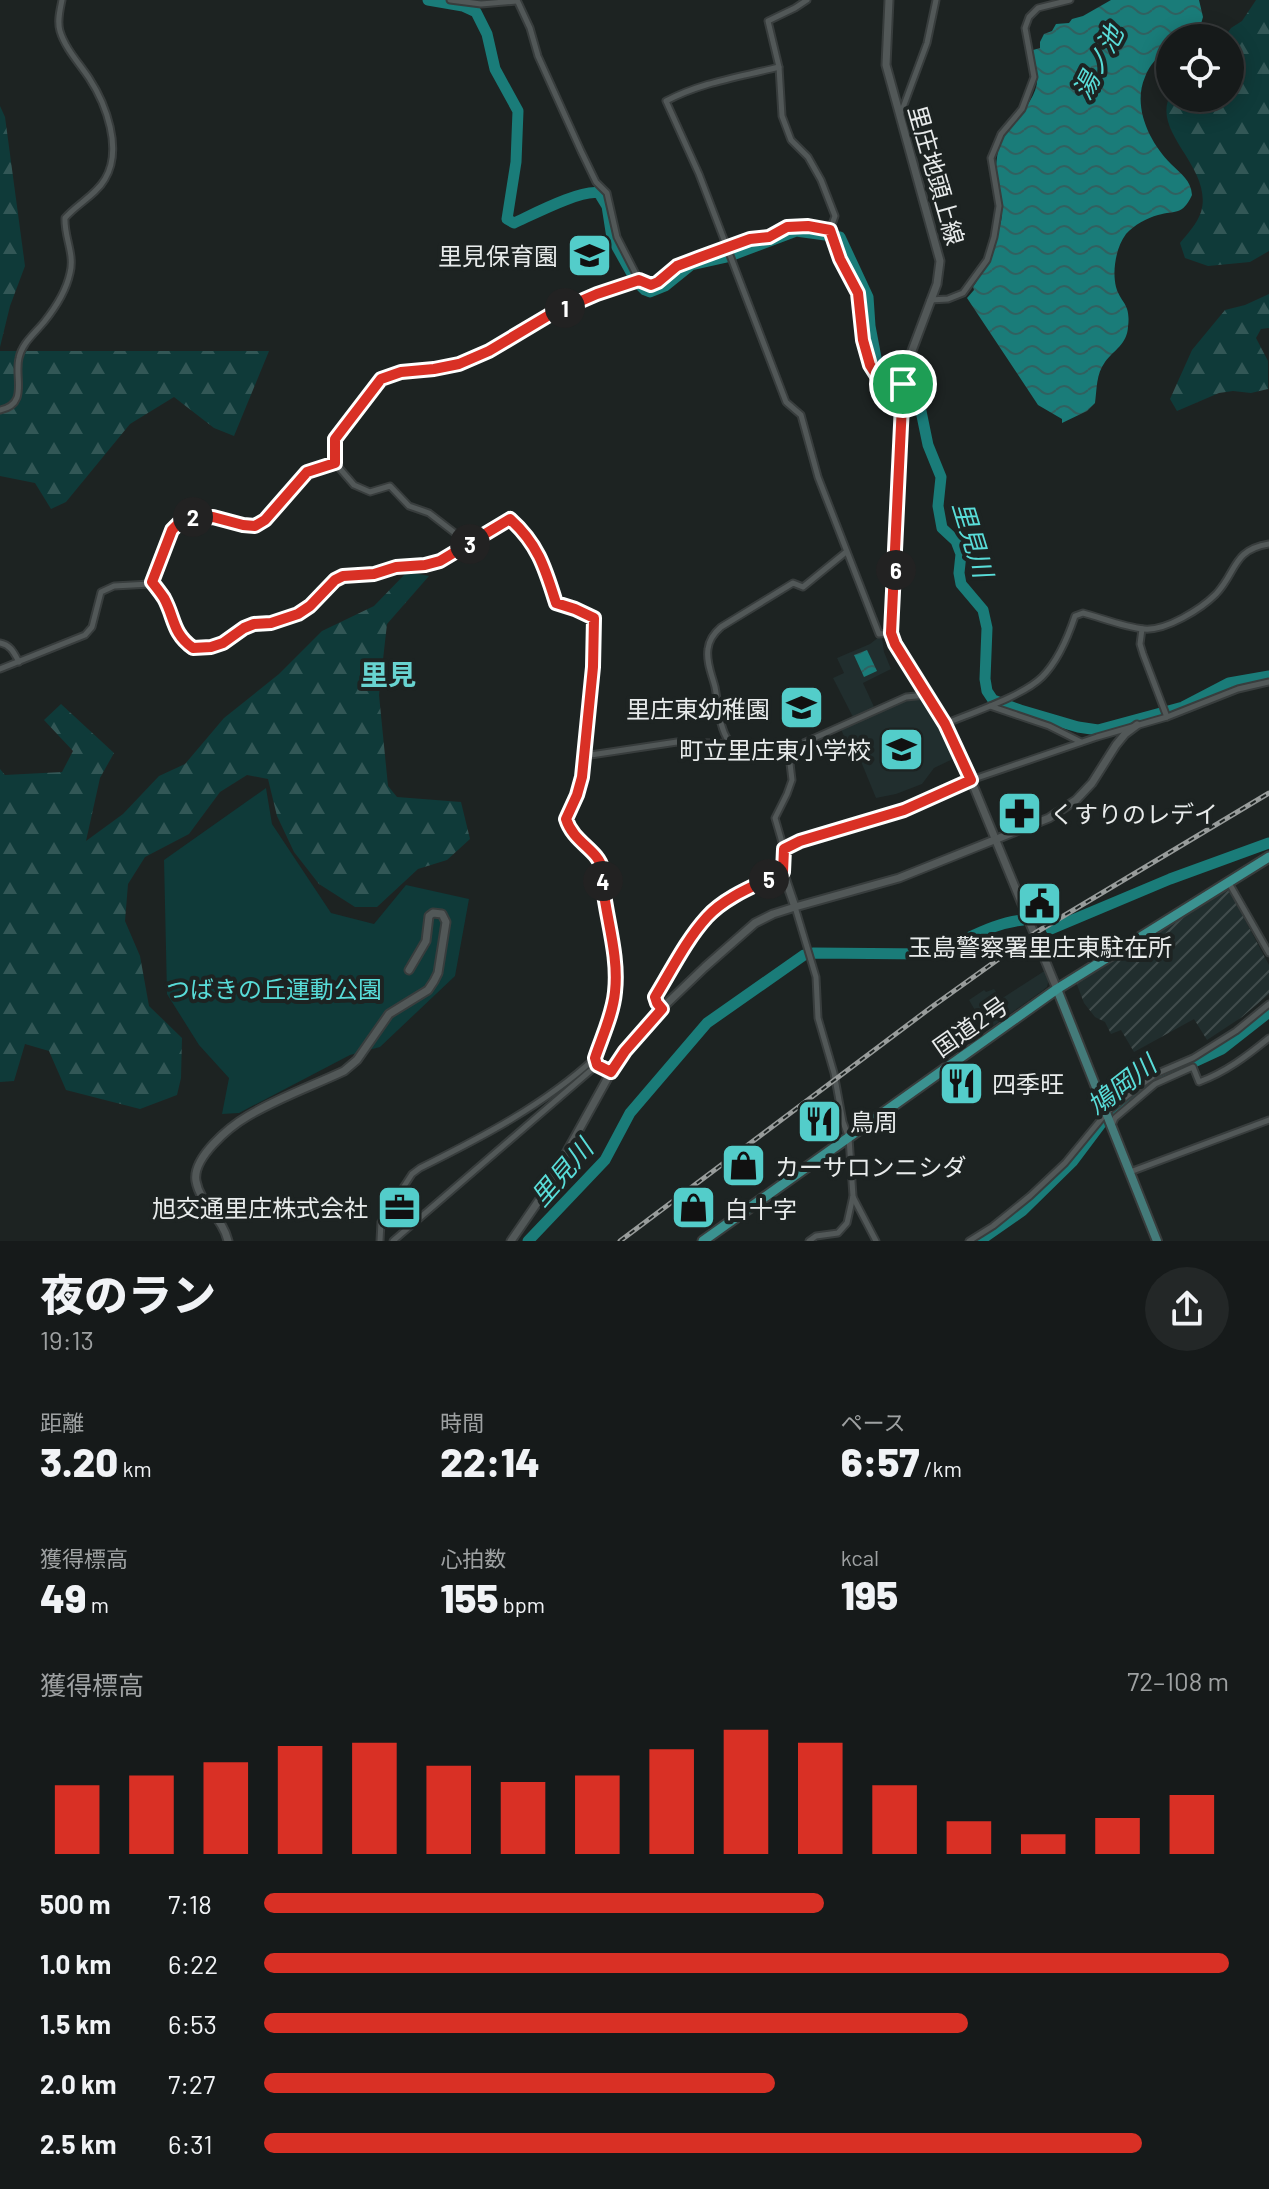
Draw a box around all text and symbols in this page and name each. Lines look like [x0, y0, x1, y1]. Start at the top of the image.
water label: 湯ノ池 [1065, 18, 1130, 104]
map controls [1156, 24, 1244, 112]
button: locate [1156, 24, 1244, 112]
street label: 里庄地頭上線 [903, 102, 971, 248]
school or university icon: 里見保育園 [565, 231, 613, 279]
place label: 里見保育園 [438, 241, 558, 270]
pin: 1 [545, 288, 585, 328]
text: 1 [561, 295, 569, 321]
pin [869, 350, 937, 418]
icon: arrive [881, 362, 925, 406]
pin: 2 [173, 497, 213, 537]
water label: 里見川 [948, 497, 1001, 584]
text: 2 [187, 504, 199, 530]
pin: 3 [450, 524, 490, 564]
text: 3 [464, 531, 476, 557]
pin: 6 [876, 550, 916, 590]
text: 6 [890, 557, 902, 583]
district label: 里見 [360, 657, 416, 691]
school or university icon: 里庄東幼稚園 [777, 684, 825, 732]
place label: 里庄東幼稚園 [626, 694, 770, 723]
school or university icon: 町立里庄東小学校 [878, 725, 926, 773]
place label: 町立里庄東小学校 [679, 735, 871, 764]
pharmacy icon: くすりのレデイ [995, 789, 1043, 837]
place label: くすりのレデイ [1050, 799, 1218, 828]
pin: 5 [749, 859, 789, 899]
pin: 4 [583, 861, 623, 901]
text: 5 [763, 866, 775, 892]
text: 4 [596, 868, 610, 894]
public building icon: 玉島警察署里庄東駐在所 [1016, 880, 1064, 928]
place label: 玉島警察署里庄東駐在所 [908, 932, 1172, 961]
park label: つばきの丘運動公園 [166, 974, 382, 1003]
street label: 国道2号 [927, 990, 1013, 1062]
water label: 鳩岡川 [1081, 1046, 1164, 1120]
restaurant icon: 四季旺 [937, 1059, 985, 1107]
place label: 四季旺 [992, 1069, 1064, 1098]
restaurant icon: 鳥周 [795, 1097, 843, 1145]
place label: 鳥周 [850, 1107, 898, 1136]
water label: 里見川 [524, 1130, 600, 1212]
shop icon: カーサロンニシダ [720, 1142, 768, 1190]
place label: カーサロンニシダ [775, 1152, 967, 1181]
office icon: 旭交通里庄株式会社 [375, 1183, 423, 1231]
shop icon: 白十字 [670, 1184, 718, 1232]
place label: 旭交通里庄株式会社 [152, 1193, 368, 1222]
place label: 白十字 [725, 1194, 797, 1223]
text: 夜のラン [40, 1267, 216, 1320]
button: share [1145, 1267, 1229, 1351]
text: 19:13 [40, 1324, 94, 1355]
text: 距離 [40, 1409, 84, 1435]
text: 時間 [440, 1409, 484, 1435]
text: ペース [841, 1409, 906, 1435]
text: 3.20 [40, 1437, 118, 1485]
text: 22:14 [440, 1437, 540, 1485]
text: 6:57 [841, 1437, 919, 1485]
text: km [118, 1455, 152, 1481]
text: /km [919, 1455, 962, 1481]
text: kcal [841, 1544, 879, 1570]
text: 獲得標高 [40, 1545, 128, 1571]
text: 心拍数 [440, 1545, 506, 1571]
text: 195 [841, 1570, 898, 1618]
text: 49 [40, 1573, 86, 1621]
text: 155 [440, 1573, 498, 1621]
text: m [86, 1591, 109, 1617]
text: bpm [498, 1591, 545, 1617]
text: 72–108 m [1127, 1665, 1229, 1696]
text: 獲得標高 [40, 1669, 144, 1700]
text: 500 m [40, 1888, 111, 1919]
text: 7:18 [168, 1888, 212, 1919]
text: 1.0 km [40, 1948, 111, 1979]
text: 6:22 [168, 1948, 218, 1979]
text: 1.5 km [40, 2008, 111, 2039]
text: 6:53 [168, 2008, 217, 2039]
text: 2.0 km [40, 2068, 117, 2099]
text: 7:27 [168, 2068, 215, 2099]
text: 2.5 km [40, 2128, 116, 2159]
text: 6:31 [168, 2128, 213, 2159]

